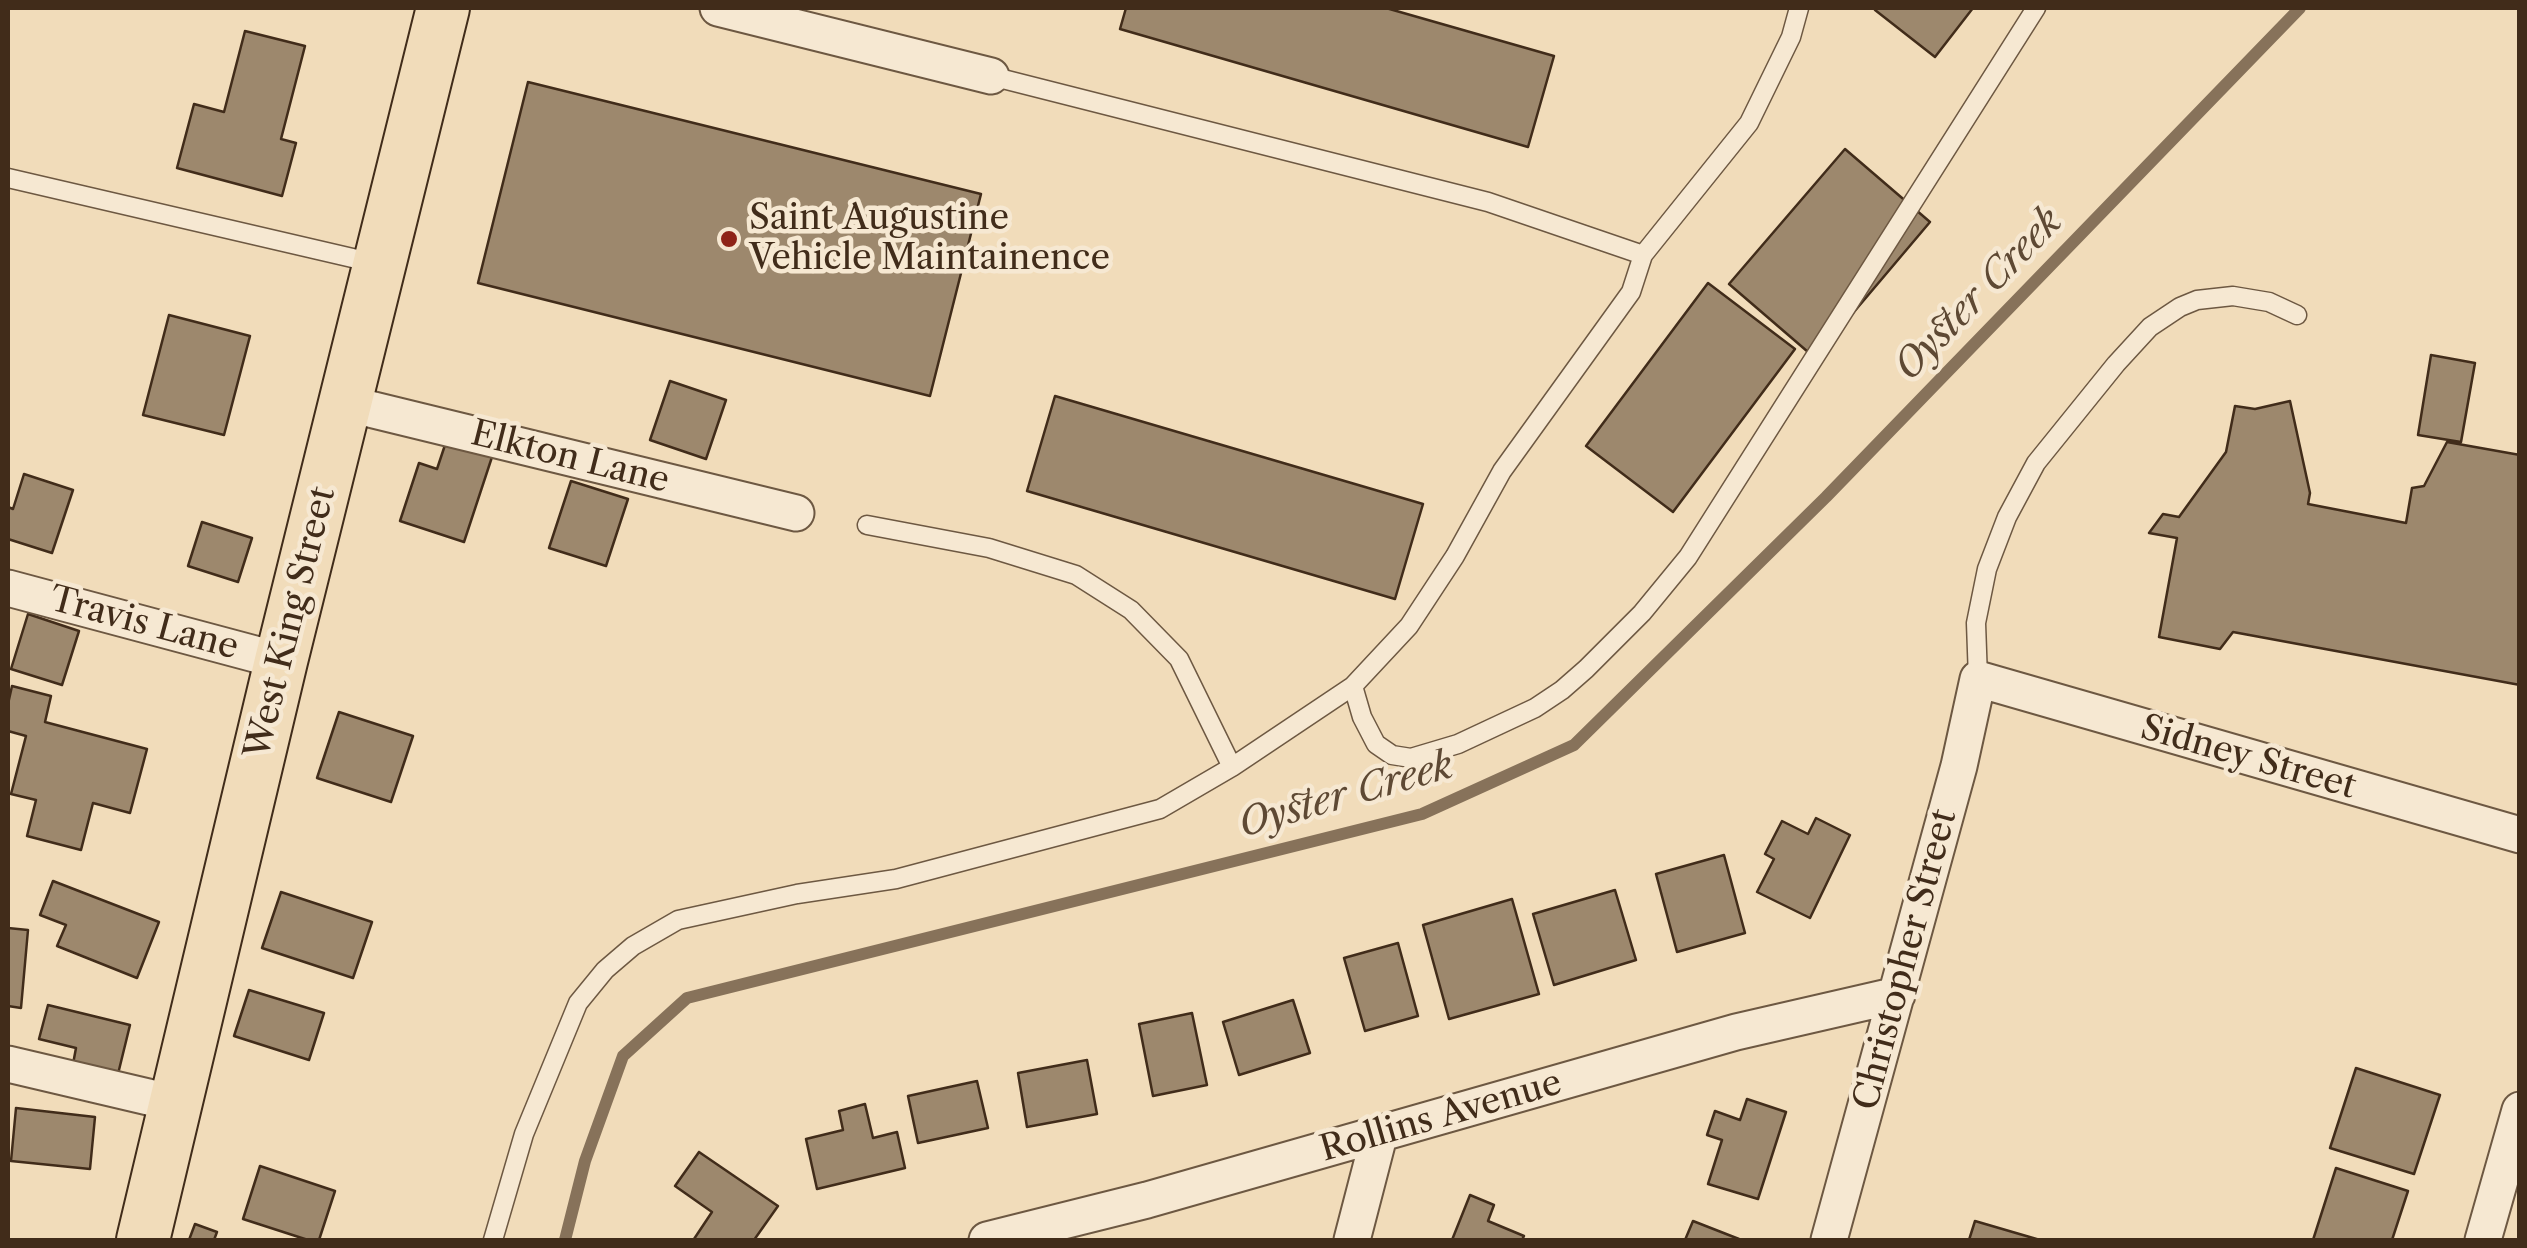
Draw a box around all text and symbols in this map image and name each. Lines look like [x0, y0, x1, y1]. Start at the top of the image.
place label: Saint Augustine Vehicle Maintainence [749, 198, 1110, 280]
water label: Oyster Creek [1886, 200, 2072, 390]
marker: Saint Augustine Vehicle Maintainence [718, 228, 740, 250]
street label: Elkton Lane [467, 413, 673, 503]
street label: West King Street [237, 483, 345, 763]
street label: Travis Lane [45, 579, 243, 669]
street label: Sidney Street [2136, 707, 2360, 809]
water label: Oyster Creek [1233, 744, 1459, 848]
street label: Christopher Street [1846, 805, 1966, 1115]
street label: Rollins Avenue [1315, 1062, 1567, 1172]

